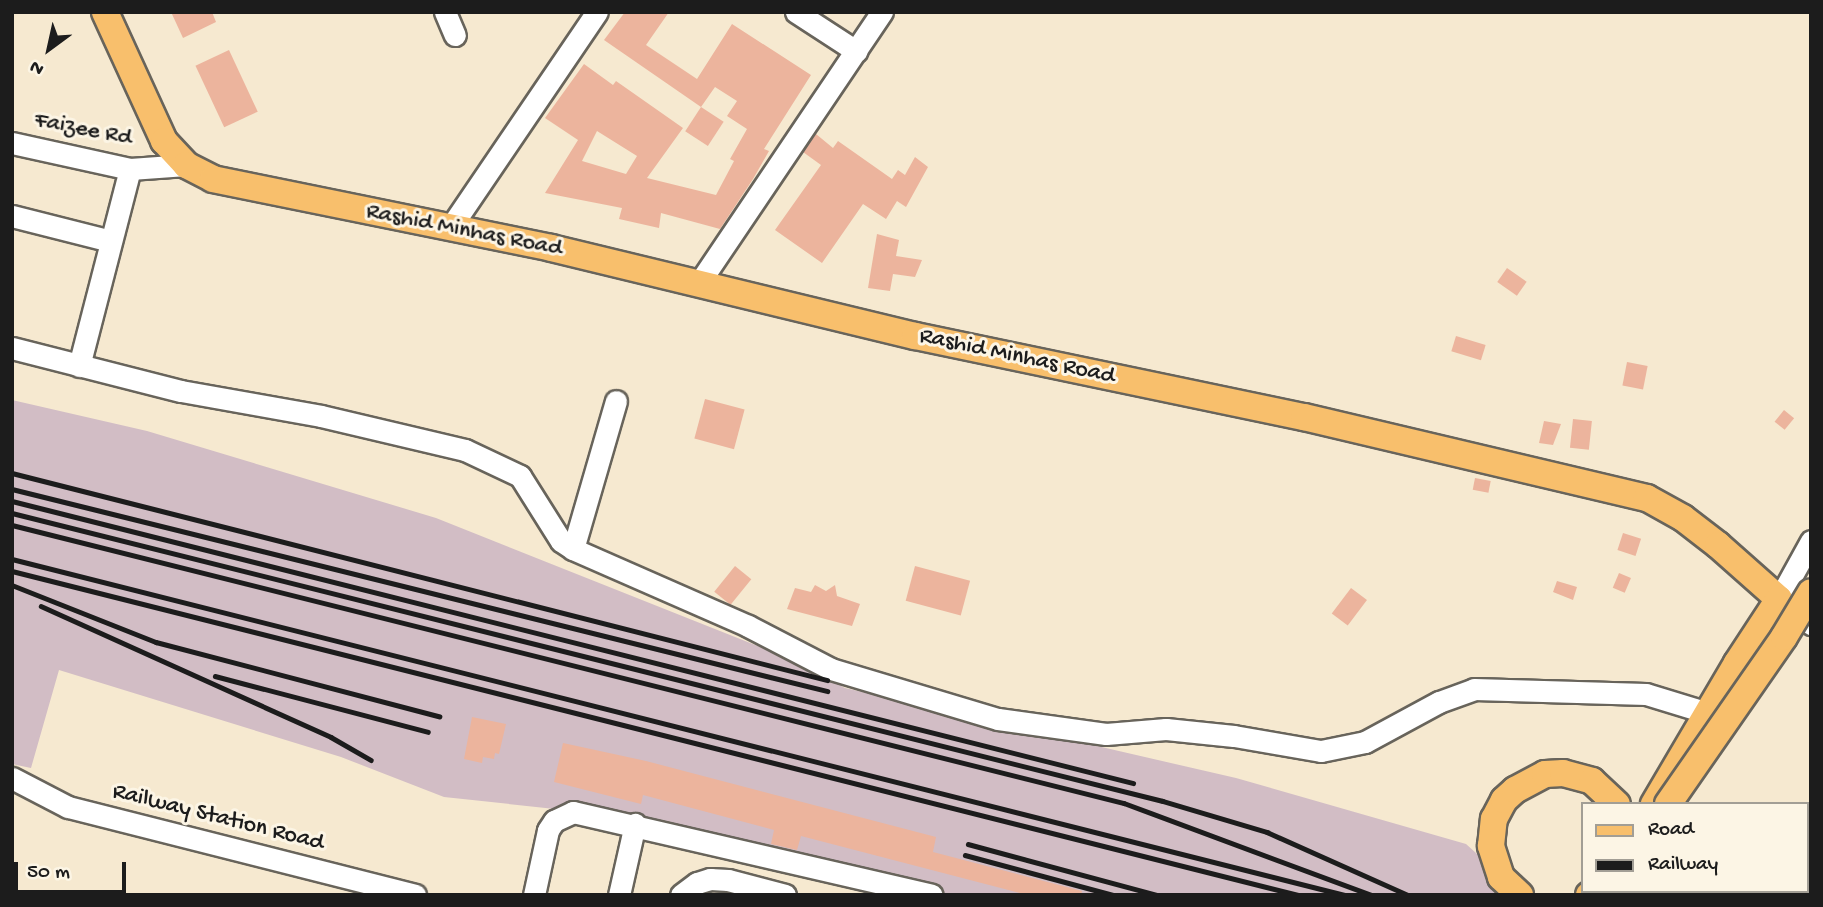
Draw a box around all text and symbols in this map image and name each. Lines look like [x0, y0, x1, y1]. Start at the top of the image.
north arrow [14, 14, 84, 84]
text: N [26, 54, 49, 80]
street label: Faizee Rd [32, 106, 134, 154]
street label: Rashid Minhas Road [364, 198, 564, 264]
street label: Rashid Minhas Road [917, 322, 1117, 392]
street label: Railway Station Road [109, 778, 327, 858]
legend [1582, 802, 1809, 893]
text: Road [1648, 818, 1694, 843]
scale bar [18, 848, 130, 892]
text: Railway [1648, 853, 1718, 878]
text: 50 m [27, 861, 70, 886]

